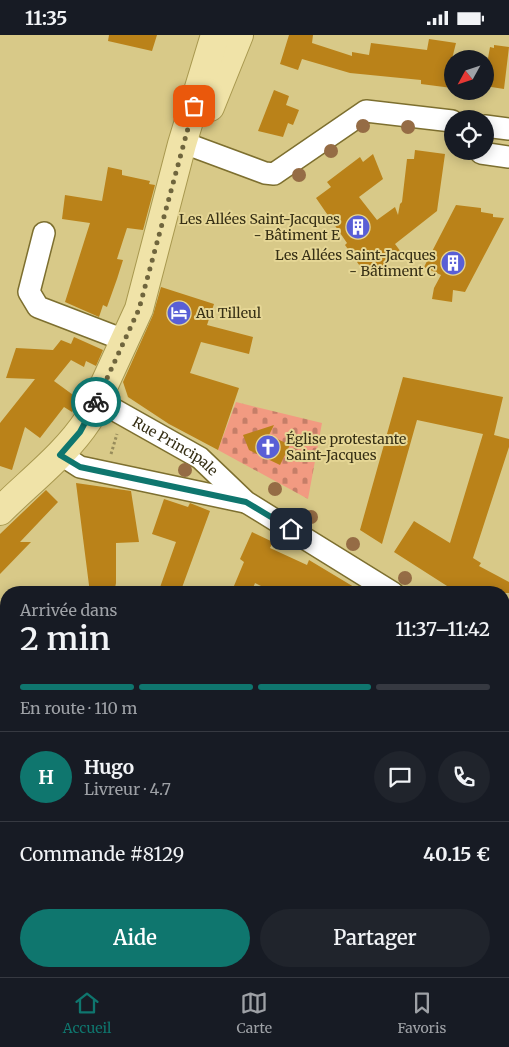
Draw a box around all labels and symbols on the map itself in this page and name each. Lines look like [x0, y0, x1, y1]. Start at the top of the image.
north arrow [444, 50, 494, 100]
pin [173, 85, 215, 127]
place label: Les Allées Saint-Jacques - Bâtiment E [179, 210, 340, 244]
building icon: Les Allées Saint-Jacques - Bâtiment E [345, 214, 371, 240]
place label: Les Allées Saint-Jacques - Bâtiment C [275, 246, 436, 280]
building icon: Les Allées Saint-Jacques - Bâtiment C [440, 250, 466, 276]
hotel icon: Au Tilleul [166, 300, 192, 326]
place label: Au Tilleul [195, 304, 262, 322]
courier [71, 377, 121, 427]
street label: Rue Principale [129, 413, 222, 479]
place label: Église protestante Saint-Jacques [286, 430, 406, 464]
church icon: Église protestante Saint-Jacques [255, 434, 281, 460]
pin [270, 508, 312, 550]

